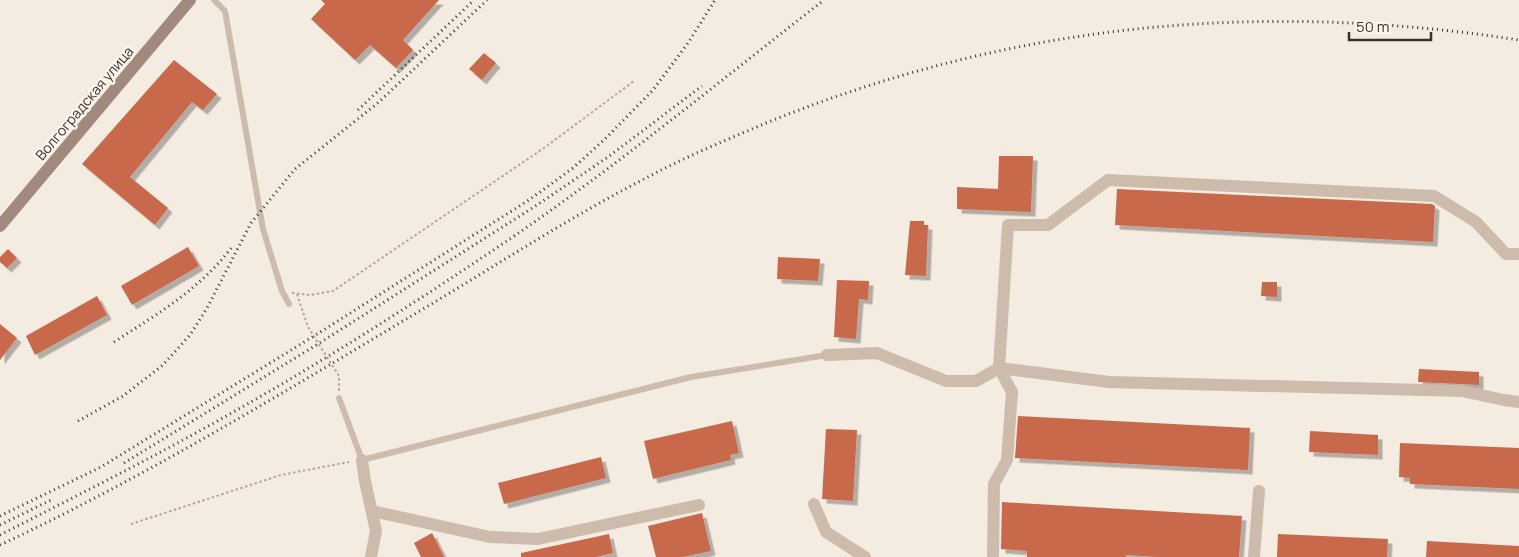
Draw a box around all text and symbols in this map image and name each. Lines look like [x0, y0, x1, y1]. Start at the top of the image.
scale bar [1349, 10, 1432, 42]
text: 50 m [1356, 16, 1390, 37]
street label: Волгоградская улица [31, 42, 137, 164]

